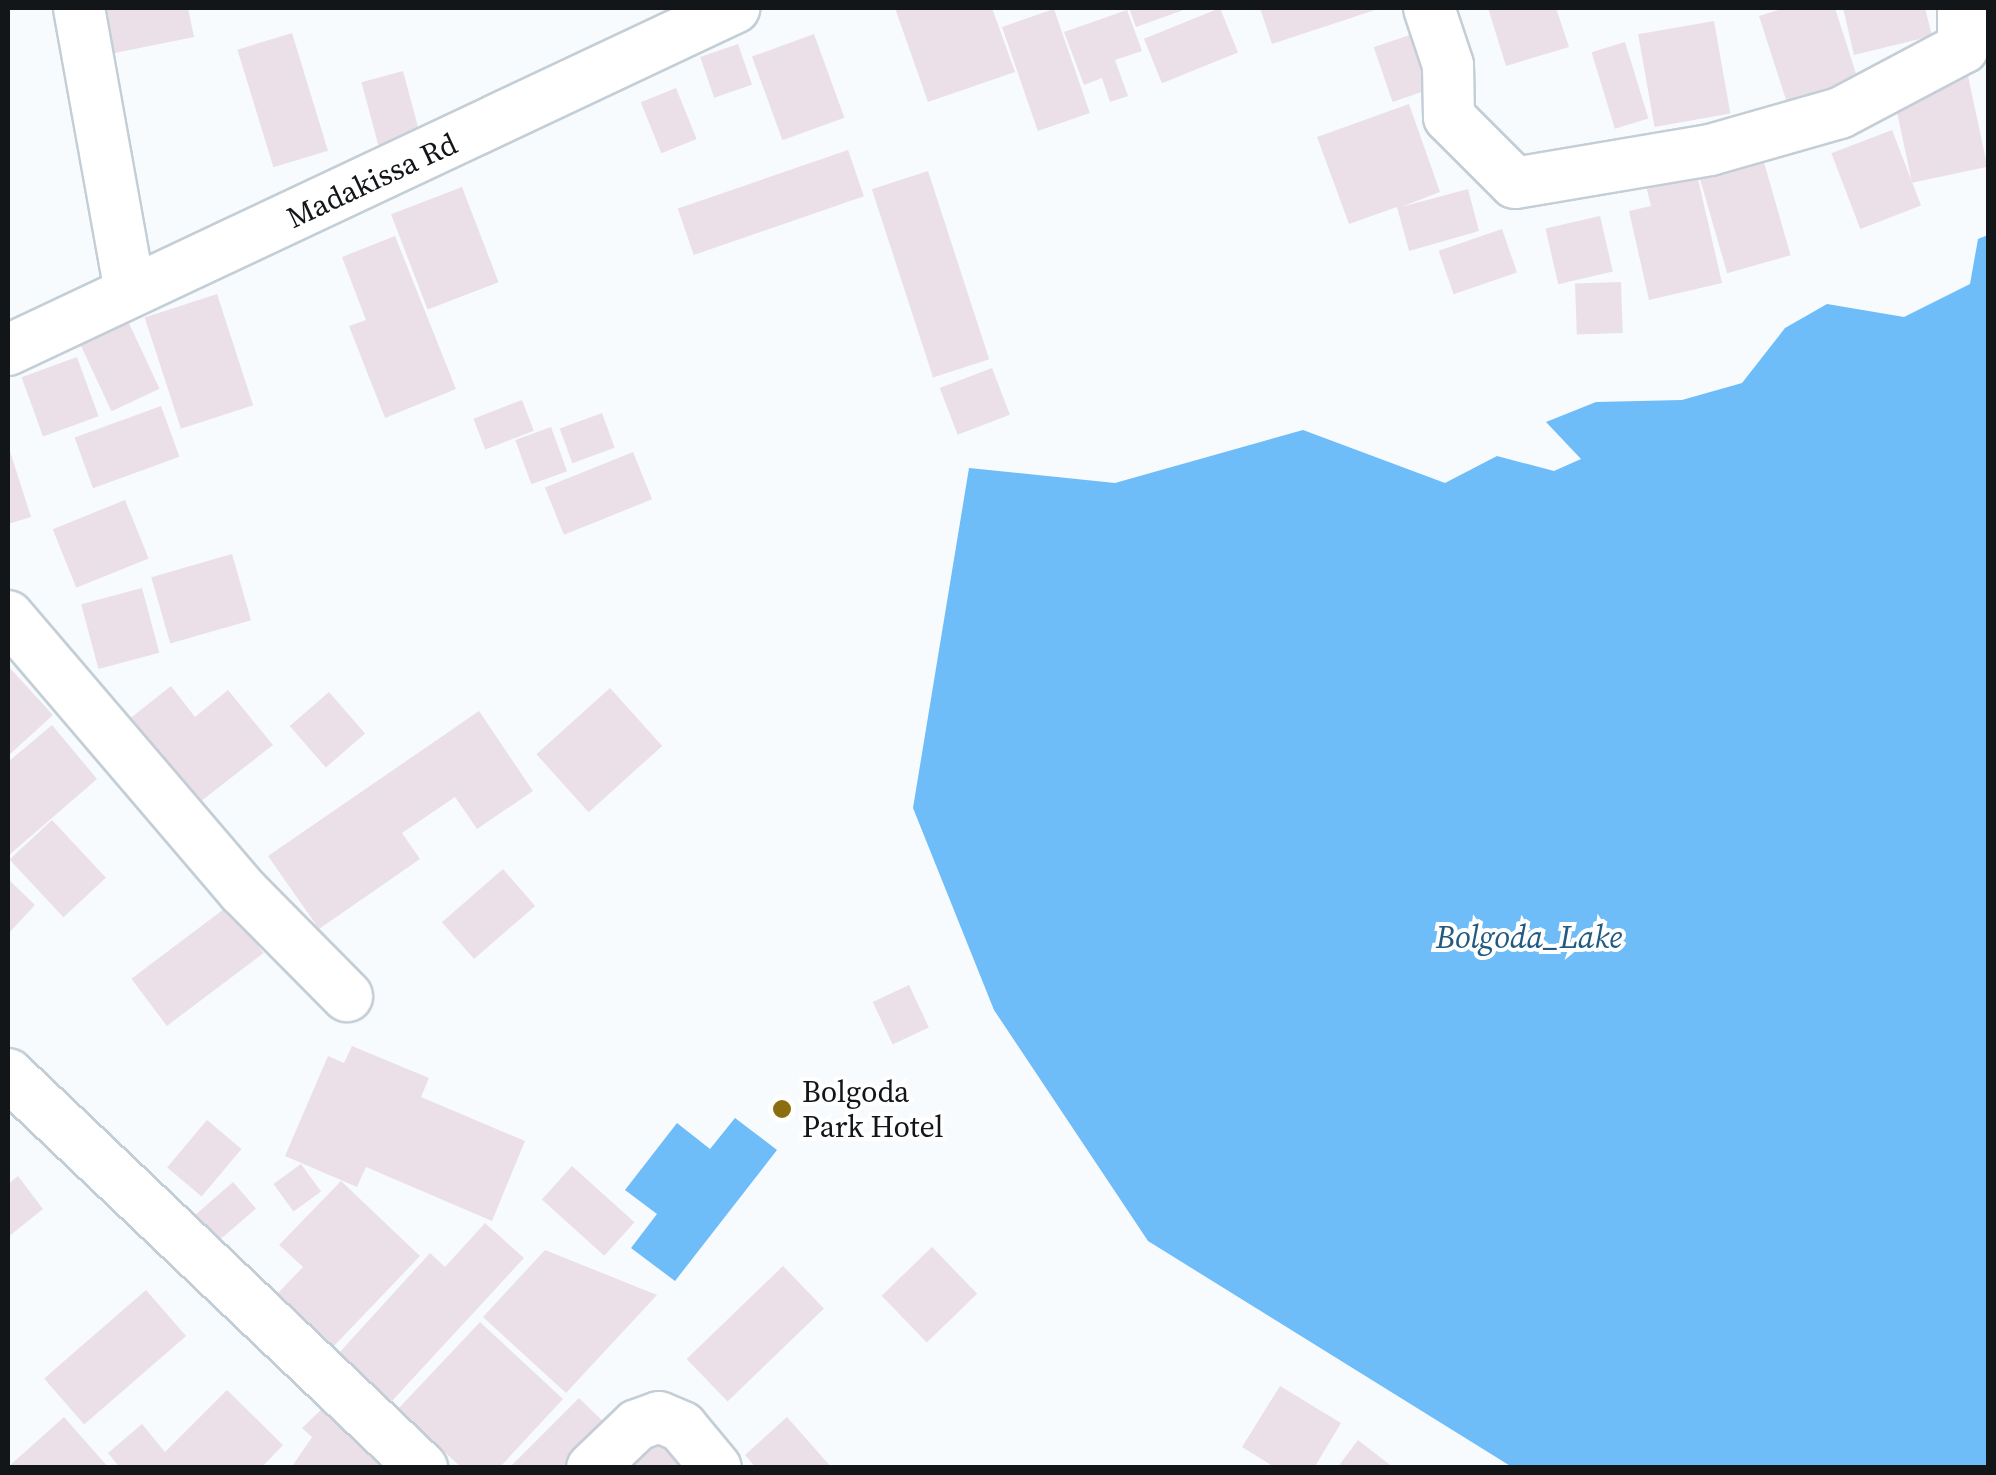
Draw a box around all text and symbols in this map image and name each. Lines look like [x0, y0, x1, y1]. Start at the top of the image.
street label: Madakissa Rd [281, 126, 463, 236]
water label: Bolgoda_Lake [1436, 918, 1622, 956]
place label: Bolgoda Park Hotel [802, 1074, 943, 1144]
marker: Bolgoda Park Hotel [771, 1098, 793, 1120]

